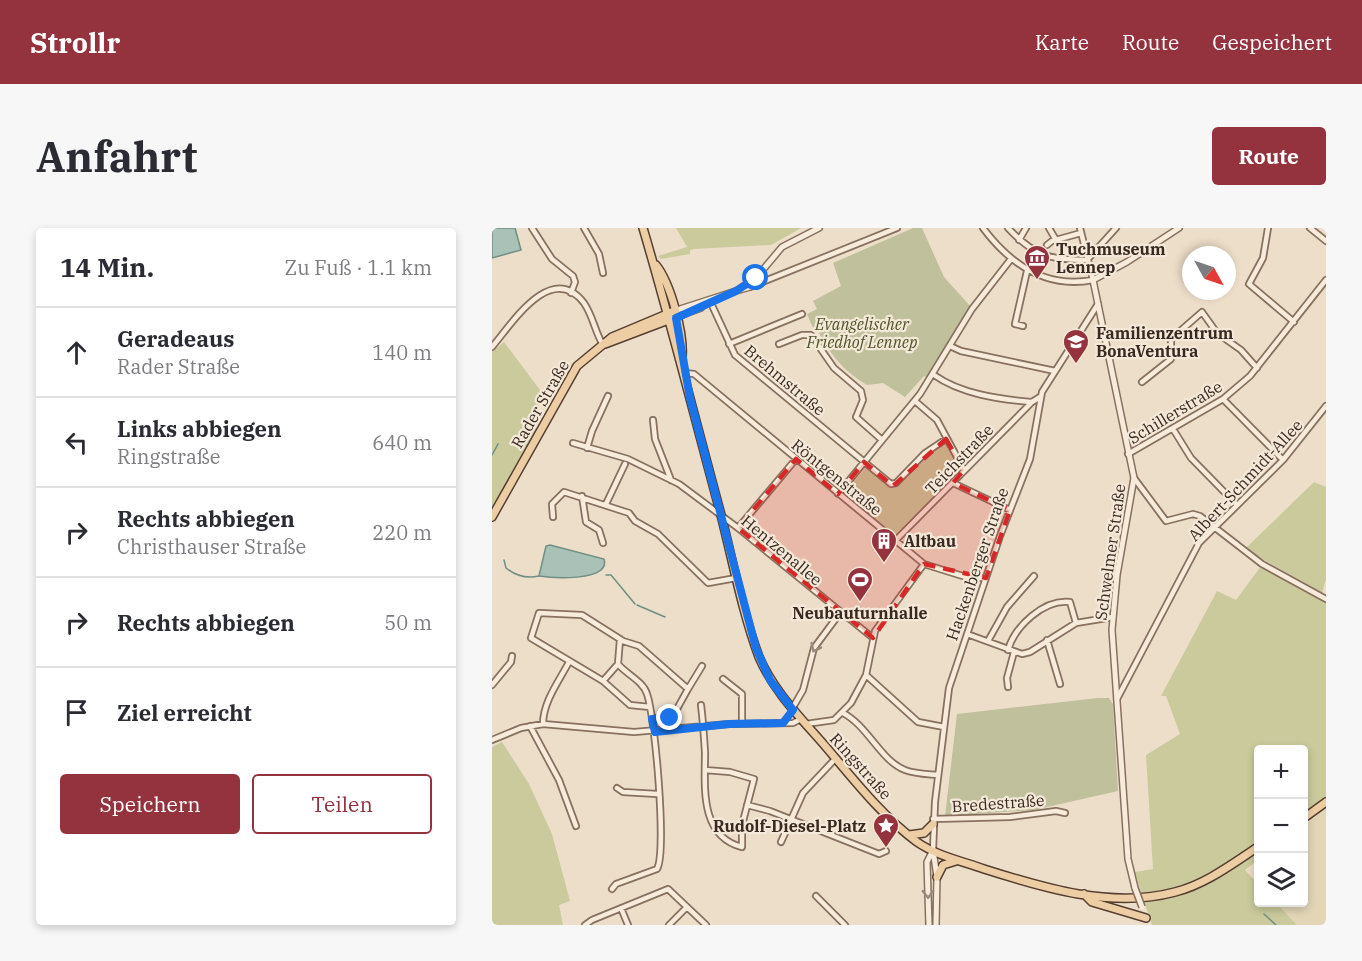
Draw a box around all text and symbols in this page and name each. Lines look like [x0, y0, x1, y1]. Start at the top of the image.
text: Strollr [30, 24, 120, 61]
text: Karte [1035, 28, 1089, 56]
text: Route [1122, 28, 1179, 56]
text: Gespeichert [1212, 28, 1332, 56]
button: Route [1212, 127, 1326, 185]
text: Anfahrt [36, 129, 197, 184]
place label: Tuchmuseum Lennep [1056, 239, 1166, 277]
museum icon: Tuchmuseum Lennep [1022, 243, 1052, 281]
north arrow [1182, 246, 1236, 300]
text: 14 Min. [60, 250, 154, 284]
text: Zu Fuß · 1.1 km [285, 254, 432, 281]
route start [742, 264, 768, 290]
park label: Evangelischer Friedhof Lennep [806, 314, 917, 352]
place label: Familienzentrum BonaVentura [1096, 323, 1234, 361]
text: Geradeaus [117, 324, 234, 353]
school or university icon: Familienzentrum BonaVentura [1061, 327, 1091, 365]
icon: ahead [60, 336, 93, 369]
text: 140 m [372, 339, 432, 366]
street label: Brehmstraße [740, 340, 830, 420]
text: Rader Straße [117, 353, 240, 380]
street label: Rader Straße [507, 356, 573, 452]
street label: Schillerstraße [1124, 376, 1226, 448]
text: Links abbiegen [117, 414, 282, 443]
street label: Albert-Schmidt-Allee [1183, 415, 1307, 545]
street label: Teichstraße [921, 420, 997, 498]
icon: left [60, 426, 93, 459]
text: 640 m [372, 429, 432, 456]
street label: Röntgenstraße [788, 434, 886, 520]
text: Ringstraße [117, 443, 220, 470]
street label: Schwelmer Straße [1091, 483, 1129, 621]
street label: Hackenberger Straße [941, 485, 1013, 643]
text: Rechts abbiegen [117, 504, 295, 533]
street label: Hentzenallee [738, 510, 826, 590]
icon: right [60, 516, 93, 549]
text: 220 m [372, 519, 432, 546]
building icon: Altbau [869, 526, 899, 564]
place label: Altbau [904, 531, 956, 551]
text: Christhauser Straße [117, 533, 306, 560]
sports icon: Neubauturnhalle [845, 565, 875, 603]
place label: Neubauturnhalle [792, 603, 928, 623]
icon: right [60, 606, 93, 639]
text: Rechts abbiegen [117, 608, 295, 637]
text: 50 m [384, 609, 432, 636]
one-way arrow [810, 642, 822, 653]
icon: arrive [60, 696, 93, 729]
text: Ziel erreicht [117, 698, 252, 727]
route end [656, 704, 682, 730]
street label: Ringstraße [826, 729, 896, 803]
map controls [1254, 745, 1308, 907]
button: + [1254, 745, 1308, 799]
button: Speichern [60, 774, 240, 834]
button: Teilen [252, 774, 432, 834]
street label: Bredestraße [951, 790, 1045, 816]
button: − [1254, 799, 1308, 853]
place icon: Rudolf-Diesel-Platz [871, 811, 901, 849]
place label: Rudolf-Diesel-Platz [713, 816, 866, 836]
button: layers [1254, 853, 1308, 907]
one-way arrow [922, 889, 934, 898]

